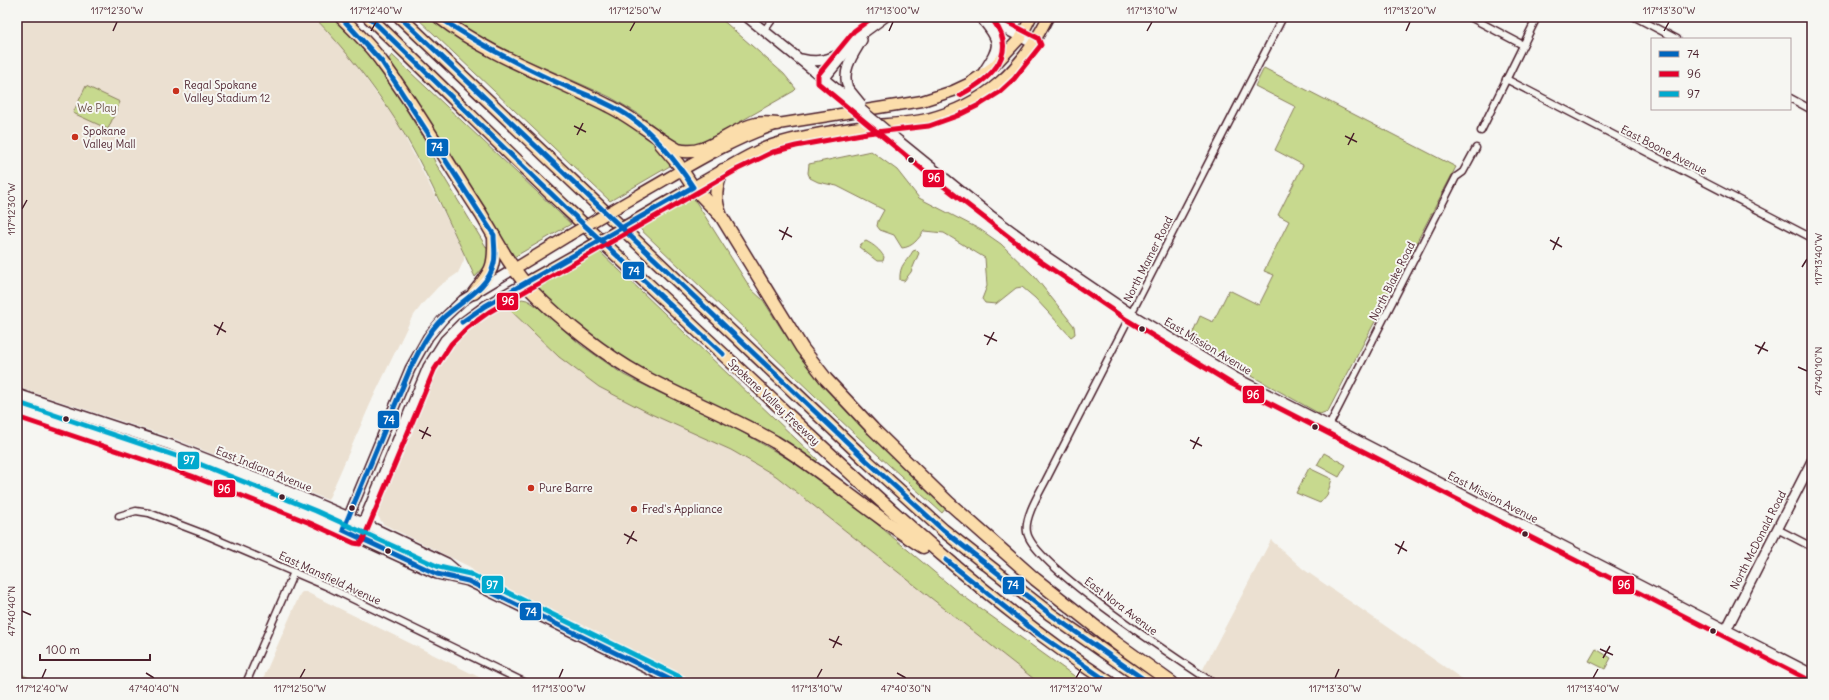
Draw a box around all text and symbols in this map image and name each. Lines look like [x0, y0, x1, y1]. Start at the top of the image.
text: 117°12'30"W [91, 4, 143, 17]
text: 117°12'40"W [350, 4, 402, 17]
text: 117°12'50"W [609, 4, 661, 17]
text: 117°13'00"W [866, 4, 920, 17]
text: 117°13'10"W [1127, 4, 1177, 17]
text: 117°13'20"W [1384, 4, 1436, 17]
text: 117°13'30"W [1643, 4, 1695, 17]
legend [1651, 38, 1791, 110]
text: 74 [1687, 46, 1700, 61]
text: 96 [1687, 66, 1701, 81]
place label: Regal Spokane Valley Stadium 12 [184, 78, 270, 105]
marker: Regal Spokane Valley Stadium 12 [171, 86, 181, 96]
text: 97 [1687, 86, 1700, 101]
park label: We Play [77, 101, 117, 115]
street label: East Boone Avenue [1618, 122, 1710, 178]
place label: Spokane Valley Mall [83, 124, 135, 151]
marker: Spokane Valley Mall [70, 132, 80, 142]
line badge: 74 [426, 138, 449, 157]
text: 74 [431, 140, 443, 154]
unlabelled marker [906, 155, 916, 165]
line badge: 96 [922, 169, 945, 188]
text: 96 [928, 171, 940, 185]
text: 117°12'30"W [5, 183, 18, 235]
street label: North Mamer Road [1120, 213, 1176, 304]
text: 117°13'40"W [1812, 233, 1825, 285]
street label: North Blake Road [1366, 239, 1418, 323]
line badge: 74 [622, 261, 645, 280]
text: 74 [628, 264, 640, 278]
line badge: 96 [496, 292, 519, 311]
text: 96 [502, 294, 514, 308]
street label: East Mission Avenue [1162, 314, 1254, 378]
unlabelled marker [1137, 324, 1147, 334]
text: 47°40'10"N [1812, 347, 1825, 395]
street label: Spokane Valley Freeway [725, 356, 823, 448]
line badge: 96 [1242, 385, 1265, 404]
text: 96 [1247, 388, 1259, 402]
line badge: 74 [377, 410, 400, 429]
text: 74 [383, 413, 395, 427]
unlabelled marker [61, 414, 71, 424]
unlabelled marker [1310, 422, 1320, 432]
street label: East Indiana Avenue [214, 443, 314, 495]
line badge: 97 [177, 451, 200, 470]
text: 97 [183, 453, 195, 467]
street label: East Mission Avenue [1445, 468, 1541, 526]
line badge: 96 [213, 479, 236, 498]
place label: Pure Barre [539, 481, 593, 495]
text: 96 [218, 482, 230, 496]
marker: Pure Barre [526, 483, 536, 493]
street label: North McDonald Road [1727, 488, 1789, 592]
unlabelled marker [277, 492, 287, 502]
place label: Fred's Appliance [642, 502, 723, 516]
unlabelled marker [347, 503, 357, 513]
marker: Fred's Appliance [629, 504, 639, 514]
unlabelled marker [1520, 529, 1530, 539]
unlabelled marker [383, 546, 393, 556]
street label: East Mansfield Avenue [277, 548, 383, 608]
street label: East Nora Avenue [1082, 574, 1160, 638]
line badge: 97 [481, 575, 504, 594]
line badge: 96 [1612, 575, 1635, 595]
line badge: 74 [1002, 576, 1025, 595]
text: 97 [486, 578, 498, 592]
text: 74 [1007, 578, 1019, 592]
text: 96 [1618, 578, 1630, 592]
text: 47°40'40"N [5, 586, 18, 636]
line badge: 74 [519, 602, 542, 621]
text: 74 [525, 605, 537, 619]
unlabelled marker [1708, 626, 1718, 636]
scale bar [40, 636, 150, 662]
text: 100 m [46, 642, 80, 657]
text: 117°12'40"W [16, 682, 68, 695]
text: 47°40'40"N [129, 682, 179, 695]
text: 117°12'50"W [274, 682, 326, 695]
text: 117°13'00"W [532, 682, 586, 695]
text: 117°13'10"W [792, 682, 842, 695]
text: 47°40'30"N [881, 682, 931, 695]
text: 117°13'20"W [1050, 682, 1102, 695]
text: 117°13'30"W [1309, 682, 1361, 695]
text: 117°13'40"W [1567, 682, 1619, 695]

